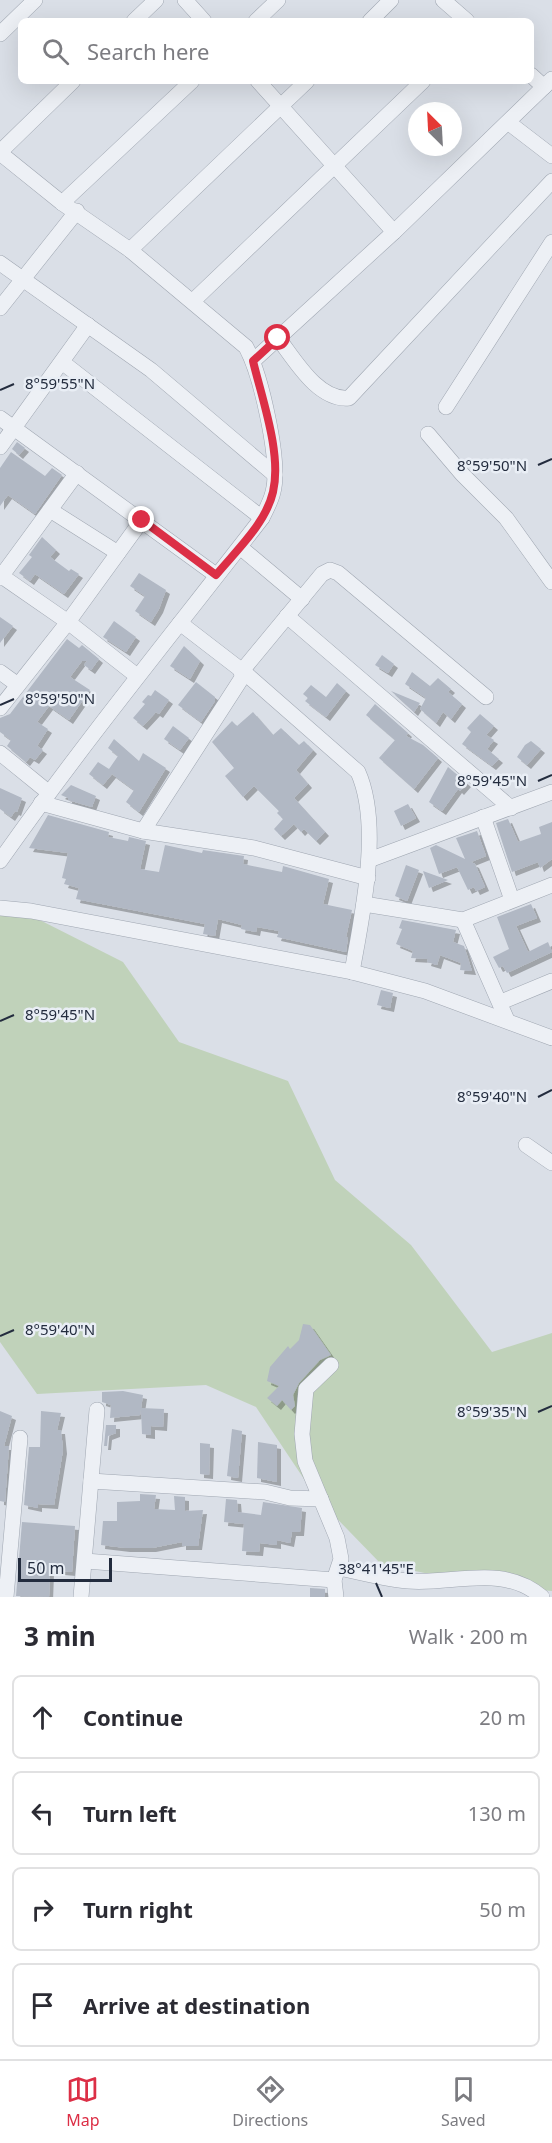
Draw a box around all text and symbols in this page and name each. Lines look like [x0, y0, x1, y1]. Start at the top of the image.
search box [18, 18, 534, 84]
icon: search [39, 35, 72, 68]
text: Search here [87, 36, 209, 66]
north arrow [408, 102, 462, 156]
route start [264, 324, 290, 350]
text: 8°59'55"N [25, 373, 95, 393]
text: 8°59'50"N [457, 455, 527, 475]
route end [128, 506, 154, 532]
text: 8°59'50"N [25, 688, 95, 708]
text: 8°59'45"N [457, 770, 527, 790]
text: 8°59'45"N [25, 1004, 95, 1024]
text: 8°59'40"N [457, 1086, 527, 1106]
text: 8°59'40"N [25, 1319, 95, 1339]
text: 8°59'35"N [457, 1401, 527, 1421]
scale bar [18, 1555, 112, 1582]
text: 50 m [27, 1557, 64, 1579]
text: 38°41'45"E [338, 1558, 414, 1578]
text: 3 min [24, 1618, 96, 1654]
text: Walk · 200 m [409, 1623, 528, 1650]
icon: ahead [26, 1701, 59, 1734]
text: Continue [83, 1702, 183, 1732]
text: 20 m [479, 1704, 526, 1731]
icon: left [26, 1797, 59, 1830]
text: Turn left [83, 1798, 177, 1828]
text: 130 m [468, 1800, 526, 1827]
icon: right [26, 1893, 59, 1926]
text: Turn right [83, 1894, 193, 1924]
text: 50 m [479, 1896, 526, 1923]
icon: arrive [26, 1989, 59, 2022]
text: Arrive at destination [83, 1990, 310, 2020]
tab: Map [66, 2073, 100, 2131]
tab: Directions [232, 2073, 308, 2131]
tab: Saved [441, 2073, 486, 2131]

